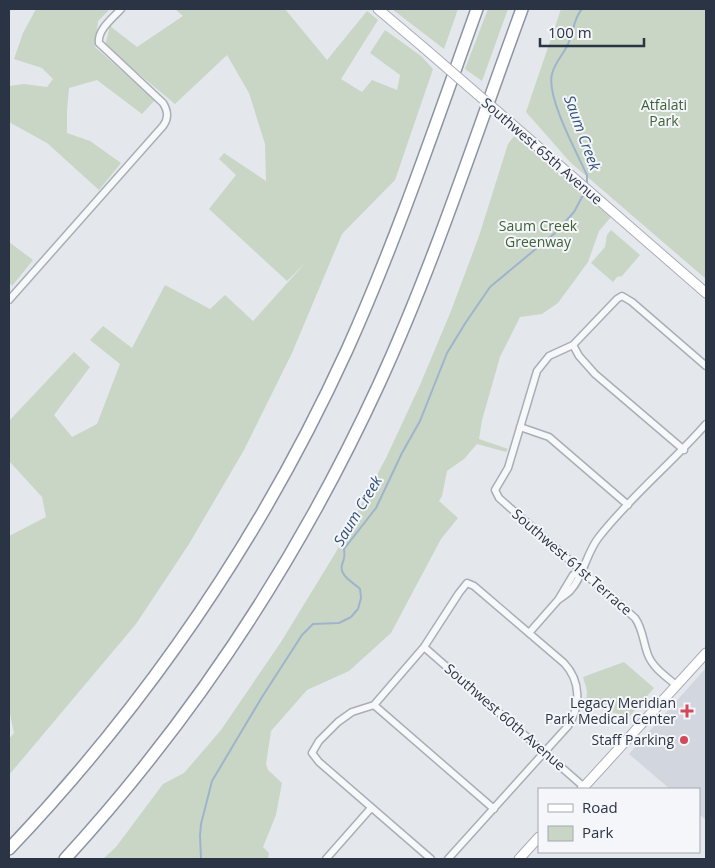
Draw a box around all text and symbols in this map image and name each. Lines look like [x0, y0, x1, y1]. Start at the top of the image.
scale bar [540, 15, 644, 47]
text: 100 m [548, 22, 592, 42]
water label: Saum Creek [560, 92, 606, 174]
street label: Southwest 65th Avenue [478, 93, 607, 208]
park label: Atfalati Park [641, 95, 687, 130]
park label: Saum Creek Greenway [499, 216, 578, 251]
water label: Saum Creek [328, 471, 386, 549]
street label: Southwest 61st Terrace [508, 504, 636, 619]
street label: Southwest 60th Avenue [441, 659, 570, 774]
place label: Legacy Meridian Park Medical Center [545, 693, 676, 728]
marker: Legacy Meridian Park Medical Center [680, 704, 694, 718]
place label: Staff Parking [591, 730, 674, 749]
marker: Staff Parking [678, 734, 690, 746]
legend [538, 788, 700, 853]
text: Road [582, 797, 618, 817]
text: Park [582, 822, 613, 842]

